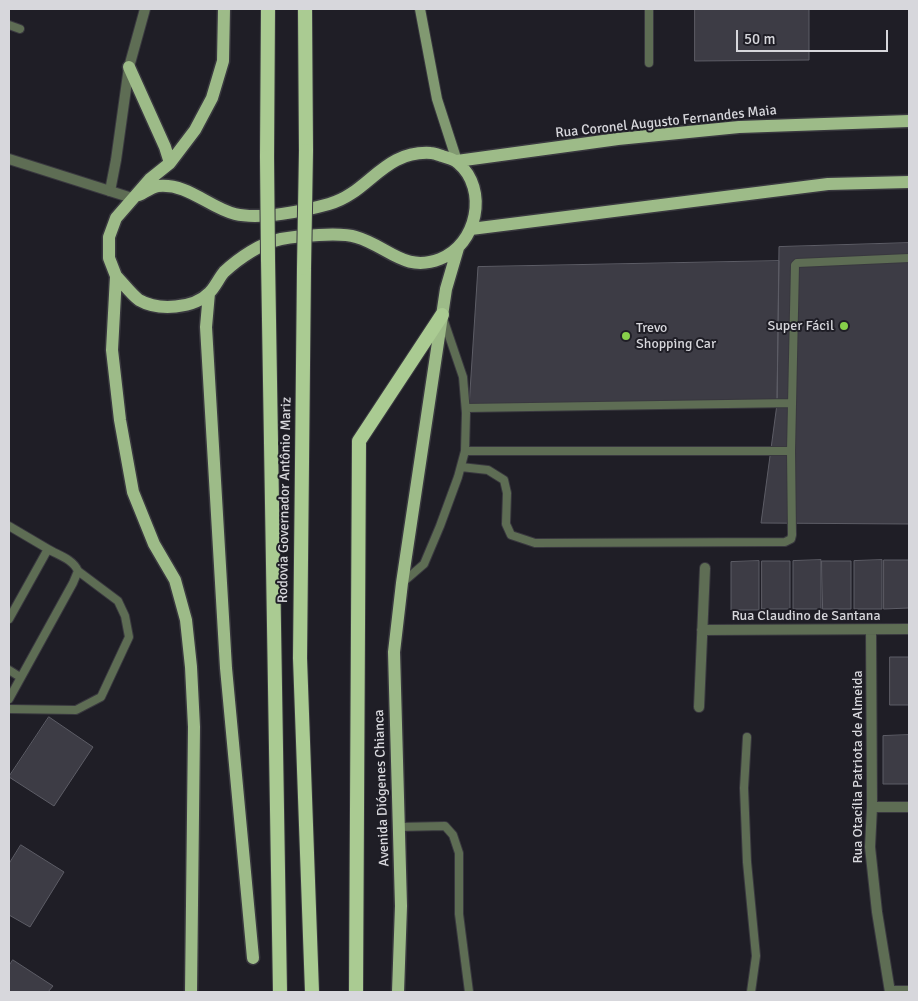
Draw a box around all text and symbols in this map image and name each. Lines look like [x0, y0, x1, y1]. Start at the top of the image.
scale bar [738, 20, 890, 52]
text: 50 m [744, 30, 775, 48]
street label: Rua Coronel Augusto Fernandes Maia [555, 102, 777, 142]
place label: Super Fácil [767, 318, 834, 334]
place label: Trevo Shopping Car [636, 320, 716, 352]
marker: Super Fácil [838, 320, 850, 332]
marker: Trevo Shopping Car [620, 330, 632, 342]
street label: Rodovia Governador Antônio Mariz [275, 397, 295, 603]
street label: Rua Claudino de Santana [731, 608, 881, 624]
street label: Rua Otacília Patriota de Almeida [850, 670, 866, 864]
street label: Avenida Diógenes Chianca [371, 709, 393, 867]

